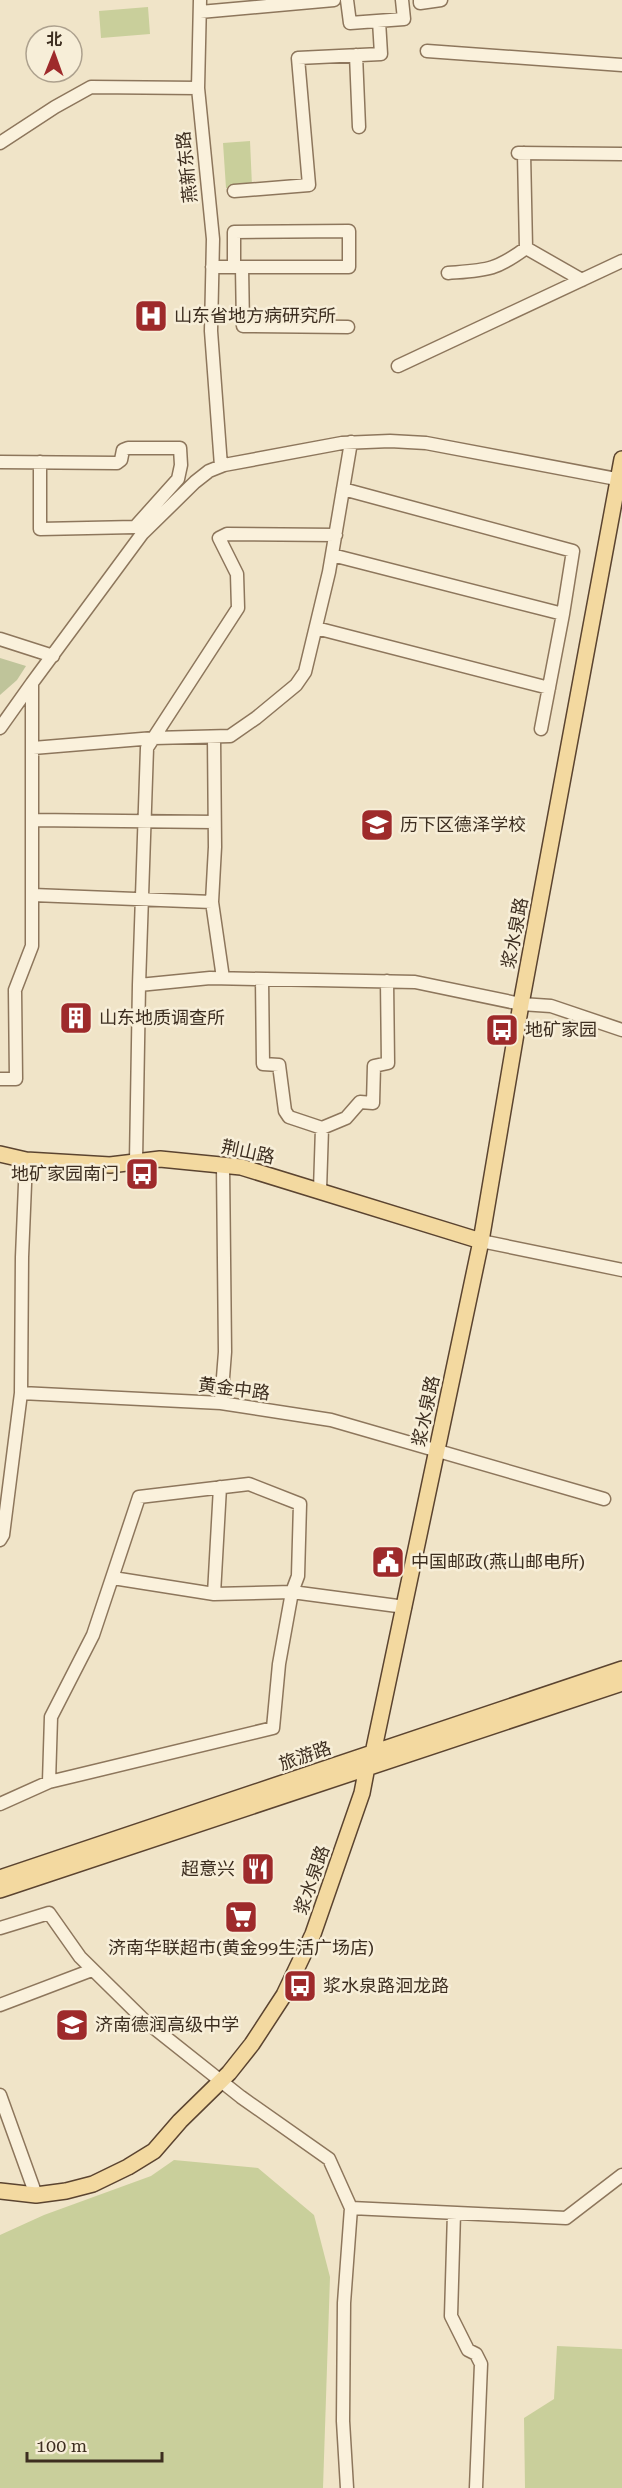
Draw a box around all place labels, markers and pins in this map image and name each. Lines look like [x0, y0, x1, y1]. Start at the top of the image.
hospital icon: 山东省地方病研究所 [133, 298, 169, 334]
place label: 山东省地方病研究所 [174, 305, 336, 326]
school or university icon: 历下区德泽学校 [359, 807, 395, 843]
place label: 历下区德泽学校 [400, 814, 526, 835]
building icon: 山东地质调查所 [58, 1000, 94, 1036]
place label: 山东地质调查所 [99, 1007, 225, 1028]
bus stop icon: 地矿家园 [484, 1012, 520, 1048]
place label: 地矿家园 [525, 1019, 597, 1040]
bus stop icon: 地矿家园南门 [124, 1156, 160, 1192]
place label: 地矿家园南门 [11, 1163, 119, 1184]
public building icon: 中国邮政(燕山邮电所) [370, 1544, 406, 1580]
place label: 中国邮政(燕山邮电所) [411, 1551, 585, 1572]
restaurant icon: 超意兴 [240, 1851, 276, 1887]
place label: 超意兴 [181, 1858, 235, 1879]
supermarket icon: 济南华联超市(黄金99生活广场店) [223, 1899, 259, 1935]
place label: 济南华联超市(黄金99生活广场店) [108, 1937, 374, 1958]
bus stop icon: 浆水泉路洄龙路 [282, 1968, 318, 2004]
place label: 浆水泉路洄龙路 [323, 1975, 449, 1996]
school or university icon: 济南德润高级中学 [54, 2007, 90, 2043]
place label: 济南德润高级中学 [95, 2014, 239, 2035]

